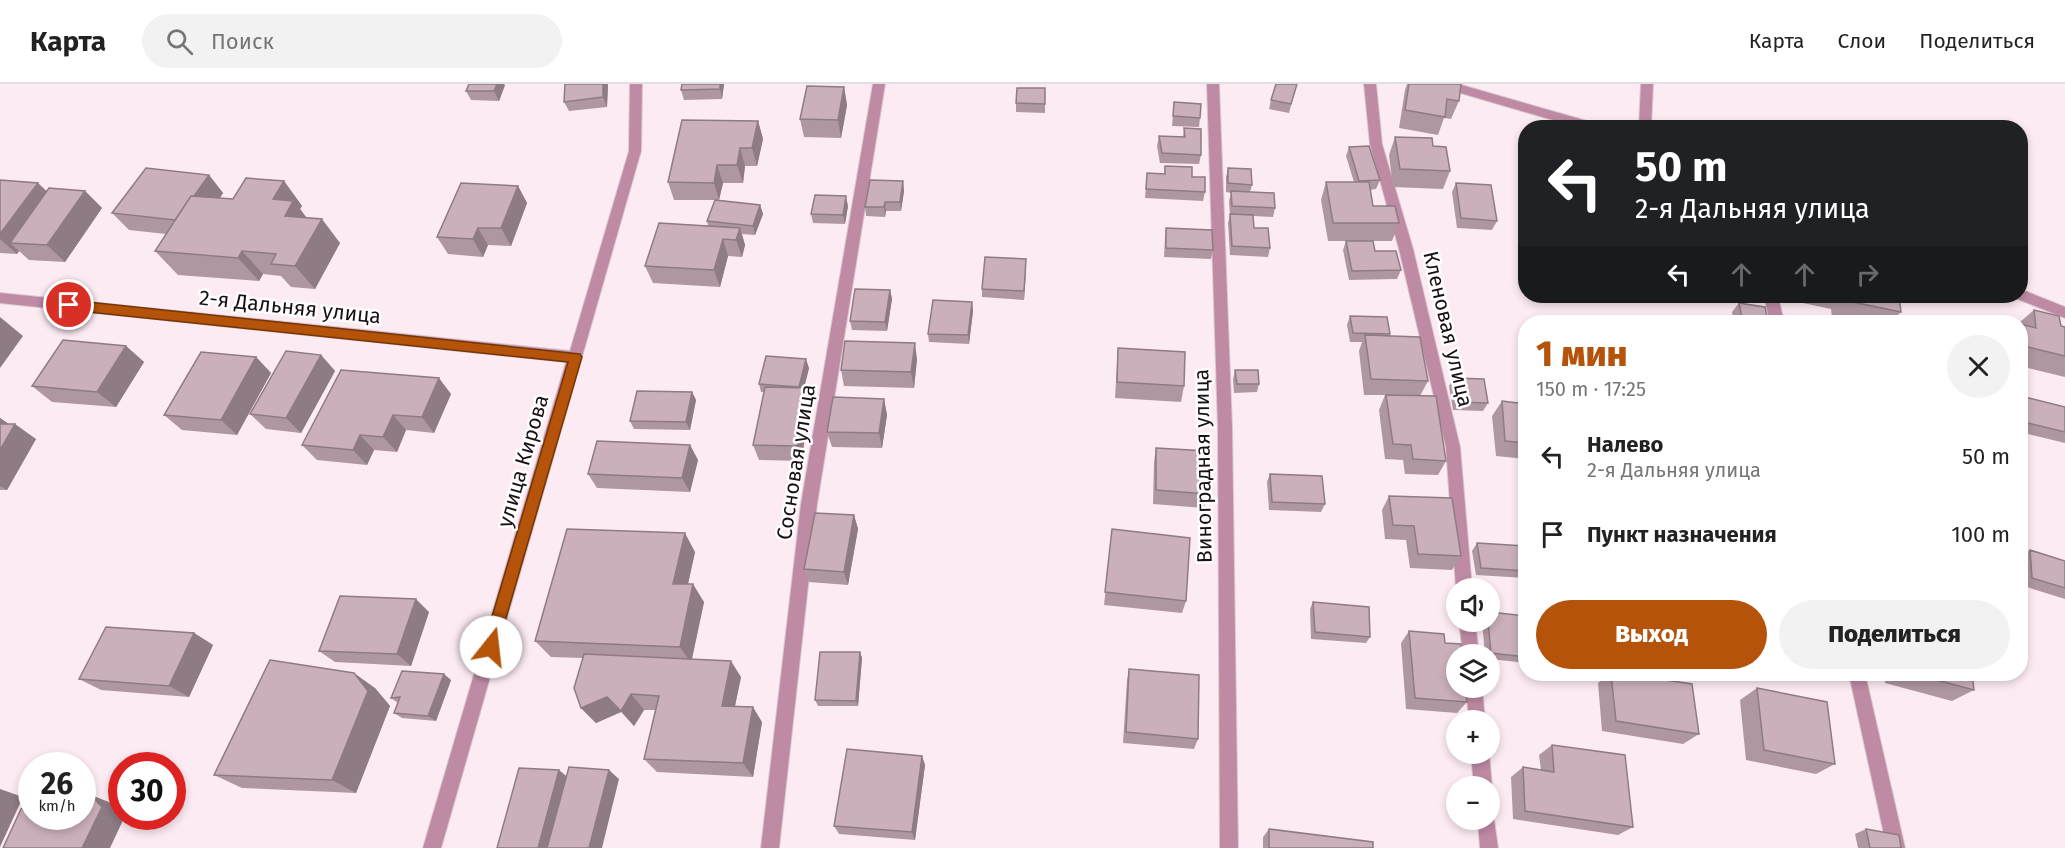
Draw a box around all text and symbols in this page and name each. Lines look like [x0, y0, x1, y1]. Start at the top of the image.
search box [142, 14, 562, 68]
text: Карта [30, 25, 106, 58]
icon: search [163, 25, 196, 58]
text: Поиск [211, 28, 274, 55]
text: Карта [1749, 28, 1805, 54]
text: Слои [1838, 28, 1886, 54]
text: Поделиться [1919, 28, 2035, 54]
text: 50 m [1635, 142, 1728, 192]
icon: left [1536, 144, 1614, 222]
text: 2-я Дальняя улица [1635, 193, 1870, 225]
street label: Кленовая улица [1417, 248, 1479, 410]
icon: left [1662, 258, 1695, 291]
icon: ahead [1725, 258, 1758, 291]
icon: ahead [1788, 258, 1821, 291]
icon: right [1851, 258, 1884, 291]
pin [43, 279, 94, 330]
street label: 2-я Дальняя улица [198, 285, 382, 329]
icon: arrive [52, 288, 85, 321]
text: 1 мин [1536, 332, 1628, 376]
button: close [1947, 335, 2010, 398]
street label: Виноградная улица [1188, 369, 1218, 563]
text: 150 m · 17:25 [1536, 377, 1646, 401]
street label: Сосновая улица [771, 382, 821, 542]
street label: улица Кирова [492, 392, 554, 530]
text: Налево [1587, 431, 1663, 458]
icon: left [1536, 440, 1569, 473]
text: 50 m [1962, 443, 2010, 470]
text: 2-я Дальняя улица [1587, 458, 1761, 482]
icon: arrive [1536, 518, 1569, 551]
text: Пункт назначения [1587, 521, 1777, 548]
text: 100 m [1951, 521, 2010, 548]
map controls [1446, 578, 1500, 830]
button: sound [1446, 578, 1500, 632]
button: Выход [1536, 600, 1767, 669]
button: Поделиться [1779, 600, 2010, 669]
position arrow [459, 615, 523, 679]
button: layers [1446, 644, 1500, 698]
button: + [1446, 710, 1500, 764]
speed limit sign: 30 [108, 752, 186, 830]
text: 26 [41, 766, 73, 802]
button: − [1446, 776, 1500, 830]
text: km/h [38, 797, 76, 815]

